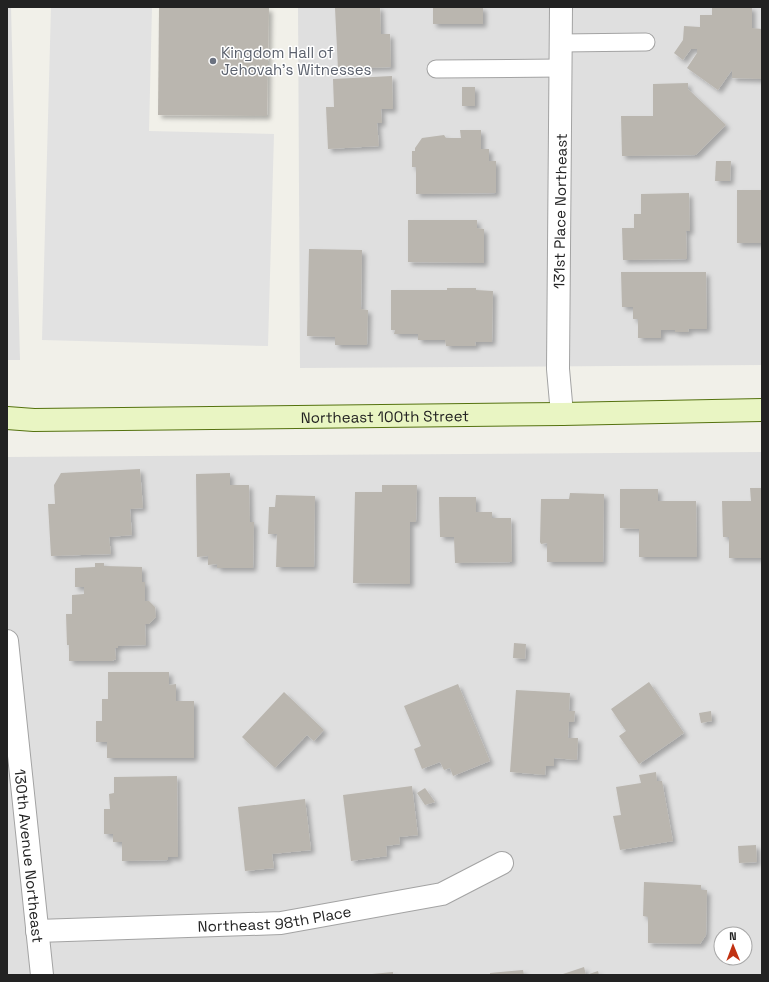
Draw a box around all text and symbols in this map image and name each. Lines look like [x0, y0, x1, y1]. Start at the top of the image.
place label: Kingdom Hall of Jehovah's Witnesses [221, 43, 372, 79]
marker: Kingdom Hall of Jehovah's Witnesses [208, 56, 218, 66]
street label: 131st Place Northeast [549, 133, 571, 289]
street label: Northeast 100th Street [301, 406, 469, 426]
street label: 130th Avenue Northeast [11, 768, 48, 944]
street label: Northeast 98th Place [197, 901, 353, 935]
north arrow [713, 926, 753, 966]
text: N [729, 929, 737, 943]

